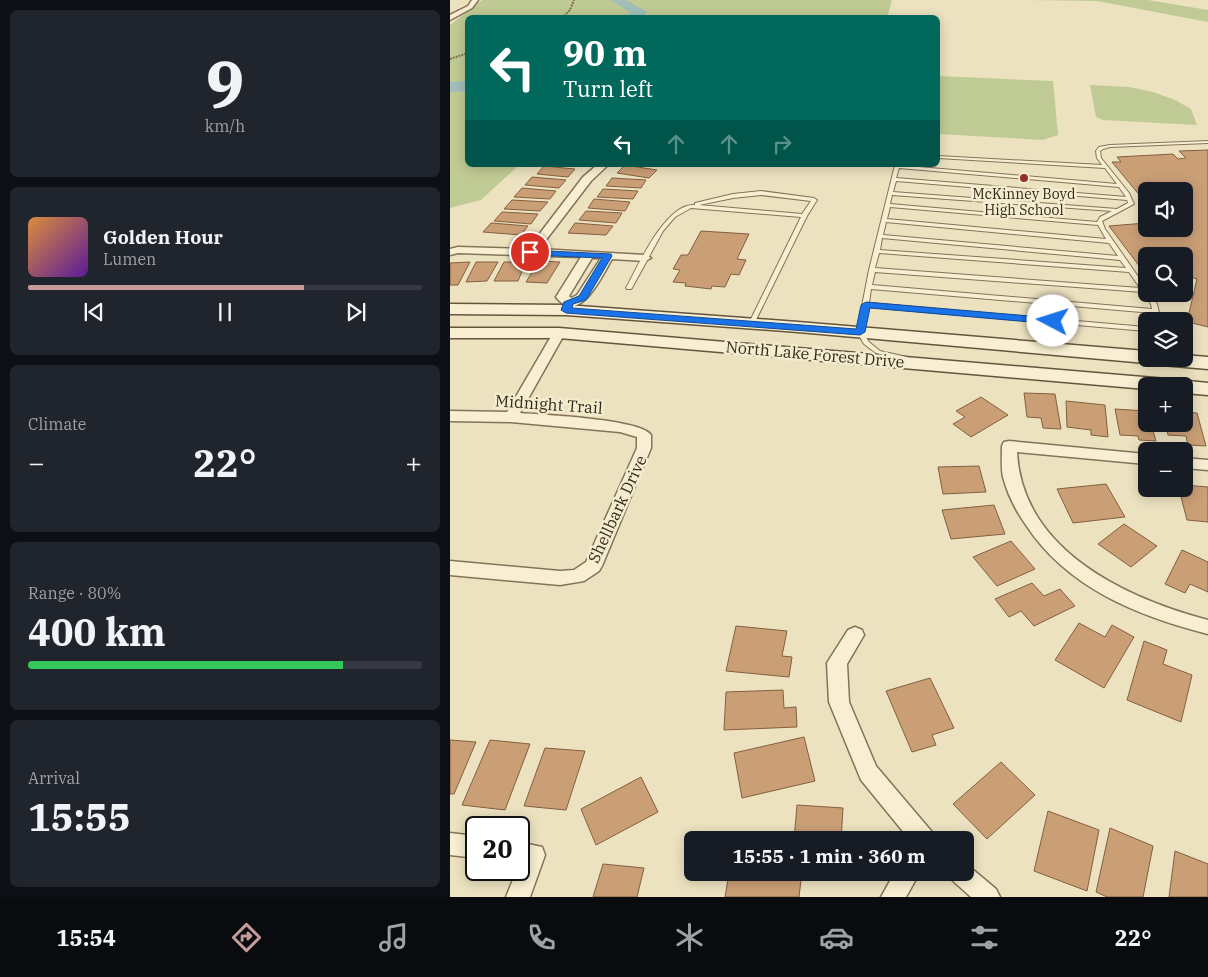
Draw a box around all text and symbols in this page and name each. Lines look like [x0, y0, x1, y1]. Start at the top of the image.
text: 90 m [563, 30, 647, 76]
icon: left [480, 35, 545, 100]
text: 9 [205, 41, 245, 126]
text: Turn left [563, 74, 653, 103]
text: km/h [205, 116, 245, 136]
icon: left [609, 130, 637, 158]
icon: ahead [662, 130, 690, 158]
icon: ahead [715, 130, 743, 158]
icon: right [768, 130, 796, 158]
marker: McKinney Boyd High School [1018, 172, 1030, 184]
map controls [1138, 182, 1193, 497]
button: sound [1138, 182, 1193, 237]
place label: McKinney Boyd High School [973, 185, 1076, 219]
text: Golden Hour [103, 225, 223, 249]
pin [509, 231, 551, 273]
icon: arrive [516, 238, 544, 266]
button: search [1138, 247, 1193, 302]
text: Lumen [103, 249, 156, 269]
position arrow [1026, 294, 1078, 346]
icon: previous [80, 298, 108, 326]
icon: pause [211, 298, 239, 326]
icon: next [342, 298, 370, 326]
button: layers [1138, 312, 1193, 367]
street label: North Lake Forest Drive [725, 336, 905, 372]
button: + [1138, 377, 1193, 432]
street label: Midnight Trail [494, 390, 604, 418]
text: Climate [28, 414, 86, 434]
text: 22° [193, 438, 257, 487]
button: − [1138, 442, 1193, 497]
text: − [28, 444, 45, 481]
text: + [405, 444, 422, 481]
street label: Shellbark Drive [583, 452, 651, 566]
text: Range · 80% [28, 583, 121, 603]
text: 400 km [28, 607, 166, 656]
text: Arrival [28, 768, 80, 788]
text: 15:55 [28, 792, 131, 841]
speed limit sign: 20 [465, 816, 530, 881]
text: 15:55 · 1 min · 360 m [733, 844, 925, 868]
icon: directions [229, 920, 264, 955]
icon: music [376, 920, 411, 955]
icon: phone [524, 920, 559, 955]
icon: climate [672, 920, 707, 955]
icon: car [819, 920, 854, 955]
icon: filters [967, 920, 1002, 955]
text: 15:54 [56, 923, 116, 952]
text: 22° [1115, 923, 1152, 952]

